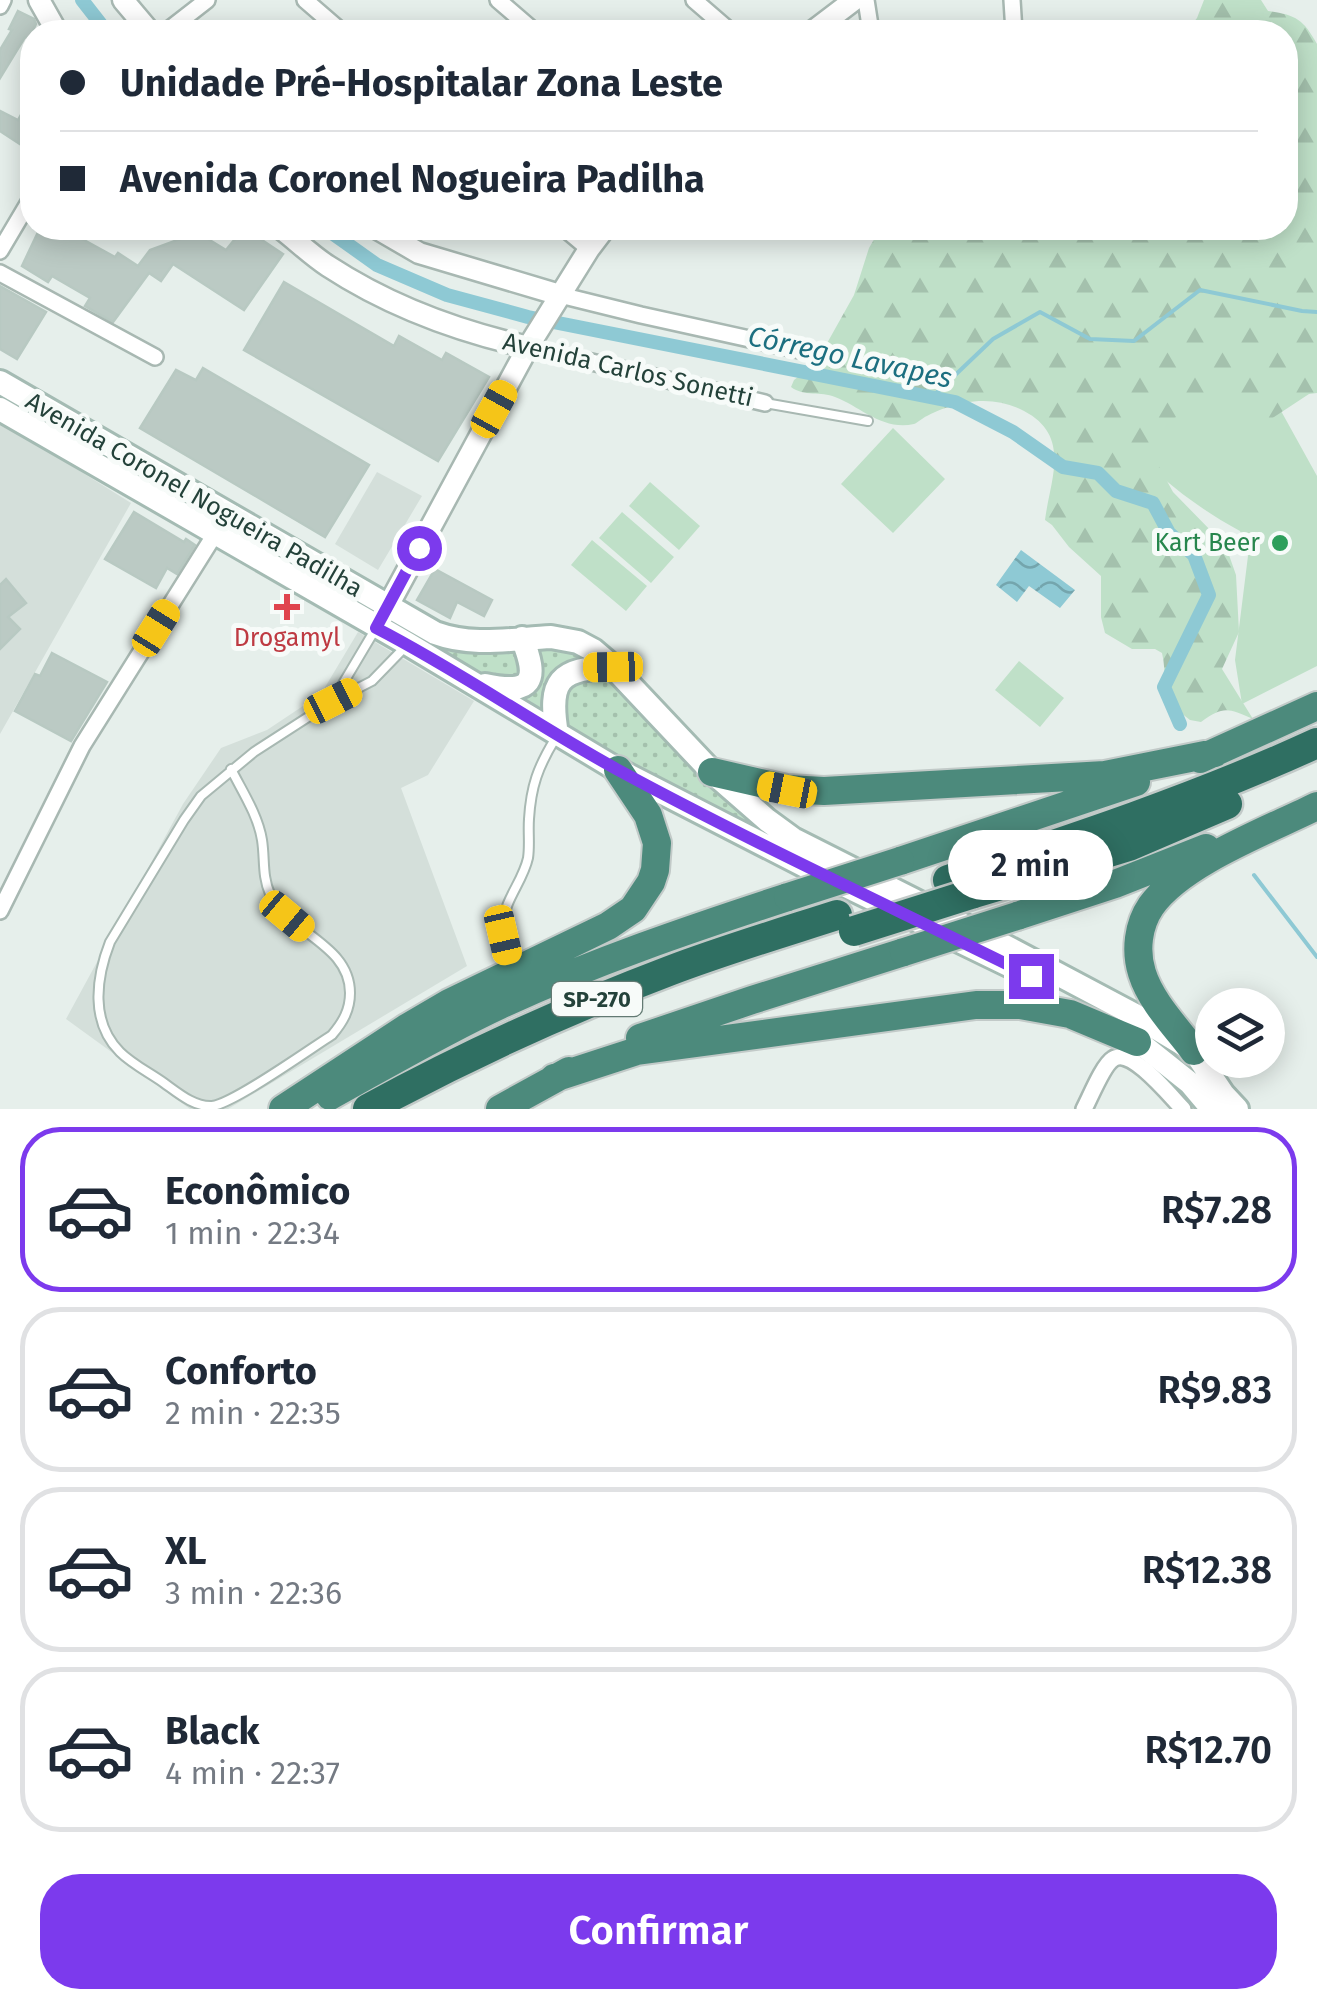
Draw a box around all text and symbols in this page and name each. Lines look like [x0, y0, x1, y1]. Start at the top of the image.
text: Unidade Pré-Hospitalar Zona Leste [120, 60, 723, 106]
text: Avenida Coronel Nogueira Padilha [120, 156, 705, 202]
water label: Córrego Lavapes [745, 319, 955, 395]
street label: Avenida Carlos Sonetti [500, 327, 756, 413]
car [466, 375, 522, 443]
street label: Avenida Coronel Nogueira Padilha [20, 386, 368, 604]
route start [397, 526, 442, 571]
place label: Kart Beer [1154, 528, 1260, 558]
marker: Kart Beer [1269, 532, 1291, 554]
car [127, 595, 185, 661]
marker: Drogamyl [276, 596, 298, 618]
place label: Drogamyl [234, 623, 340, 653]
car [583, 651, 643, 683]
car [299, 674, 367, 728]
car [755, 770, 819, 810]
callout: 2 min [948, 831, 1114, 901]
text: 2 min [991, 846, 1070, 884]
car [254, 885, 320, 947]
car [482, 902, 524, 968]
route end [1009, 954, 1054, 999]
road number: SP-270 [552, 982, 642, 1016]
map controls [1195, 988, 1285, 1078]
button: layers [1195, 988, 1285, 1078]
icon: car [45, 1165, 135, 1255]
text: Econômico [165, 1168, 350, 1214]
text: R$7.28 [1161, 1187, 1272, 1233]
text: 1 min · 22:34 [165, 1214, 340, 1252]
icon: car [45, 1345, 135, 1435]
text: Conforto [165, 1348, 317, 1394]
text: R$9.83 [1157, 1367, 1272, 1413]
text: 2 min · 22:35 [165, 1394, 341, 1432]
icon: car [45, 1525, 135, 1615]
text: XL [165, 1528, 207, 1574]
text: R$12.38 [1142, 1547, 1272, 1593]
text: 3 min · 22:36 [165, 1574, 342, 1612]
icon: car [45, 1705, 135, 1795]
text: Black [165, 1708, 260, 1754]
text: R$12.70 [1145, 1727, 1272, 1773]
text: 4 min · 22:37 [165, 1754, 340, 1792]
button: Confirmar [40, 1874, 1277, 1989]

